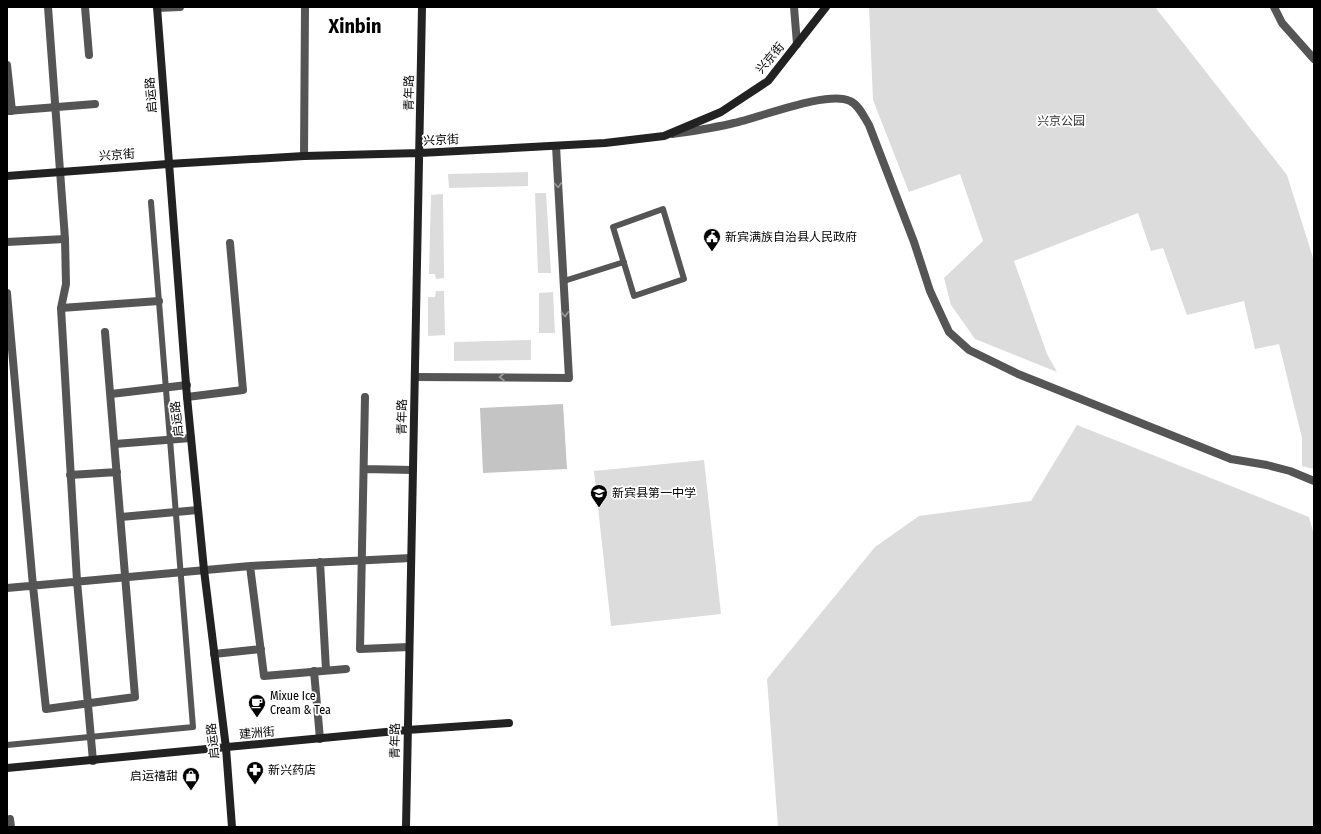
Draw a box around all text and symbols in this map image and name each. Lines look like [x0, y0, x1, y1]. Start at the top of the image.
district label: Xinbin [328, 14, 381, 38]
street label: 兴京街 [753, 40, 787, 76]
street label: 青年路 [402, 75, 416, 111]
street label: 启运路 [143, 77, 159, 113]
park label: 兴京公园 [1037, 114, 1085, 128]
street label: 兴京街 [423, 132, 459, 148]
street label: 兴京街 [99, 147, 135, 163]
one-way arrow [554, 182, 563, 188]
public building icon: 新宾满族自治县人民政府 [702, 227, 722, 252]
place label: 新宾满族自治县人民政府 [725, 230, 857, 244]
one-way arrow [561, 311, 570, 317]
one-way arrow [499, 373, 505, 381]
street label: 青年路 [395, 399, 409, 435]
street label: 启运路 [168, 400, 186, 438]
school or university icon: 新宾县第一中学 [589, 483, 609, 508]
place label: 新宾县第一中学 [612, 486, 696, 500]
place label: Mixue Ice Cream & Tea [270, 689, 331, 717]
cafe icon: Mixue Ice Cream & Tea [247, 693, 267, 718]
street label: 启运路 [204, 722, 222, 760]
street label: 青年路 [388, 723, 402, 759]
street label: 建洲街 [238, 724, 276, 742]
pharmacy icon: 新兴药店 [245, 760, 265, 785]
place label: 新兴药店 [268, 763, 316, 777]
shop icon: 启运禧甜 [181, 766, 201, 791]
place label: 启运禧甜 [130, 769, 178, 783]

